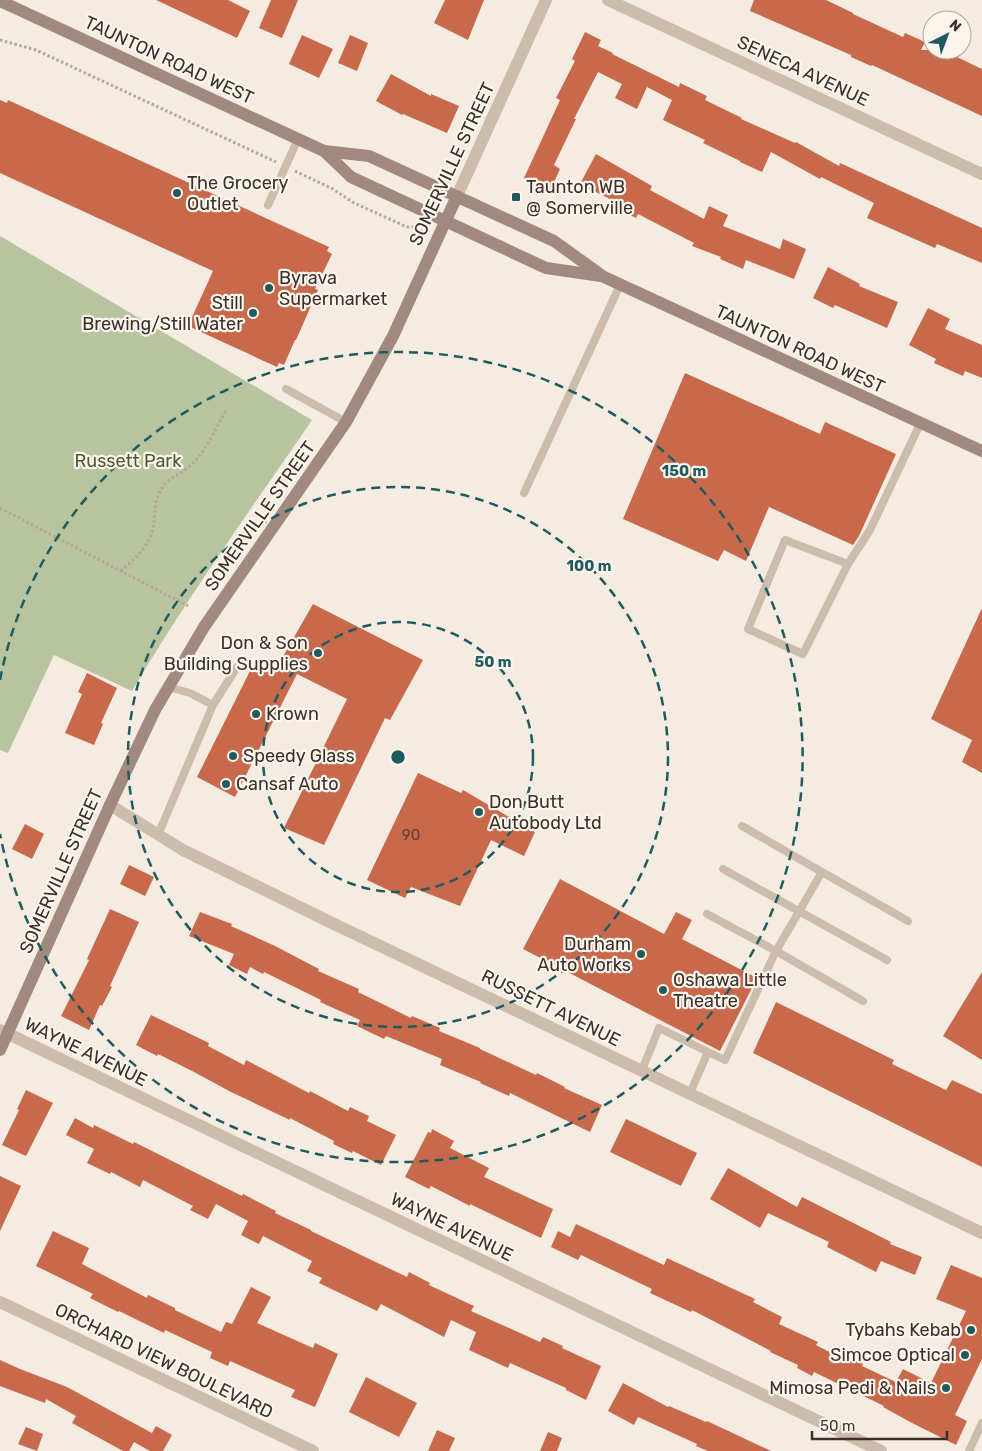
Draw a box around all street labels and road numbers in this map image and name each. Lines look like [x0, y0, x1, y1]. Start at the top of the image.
street label: TAUNTON ROAD WEST [81, 11, 257, 109]
street label: SENECA AVENUE [734, 31, 872, 111]
street label: SOMERVILLE STREET [404, 79, 500, 249]
street label: TAUNTON ROAD WEST [712, 300, 888, 398]
street label: SOMERVILLE STREET [200, 437, 320, 595]
street label: SOMERVILLE STREET [15, 785, 107, 957]
street label: RUSSETT AVENUE [478, 965, 624, 1051]
street label: WAYNE AVENUE [21, 1013, 151, 1091]
street label: WAYNE AVENUE [387, 1188, 517, 1266]
street label: ORCHARD VIEW BOULEVARD [51, 1299, 277, 1423]

